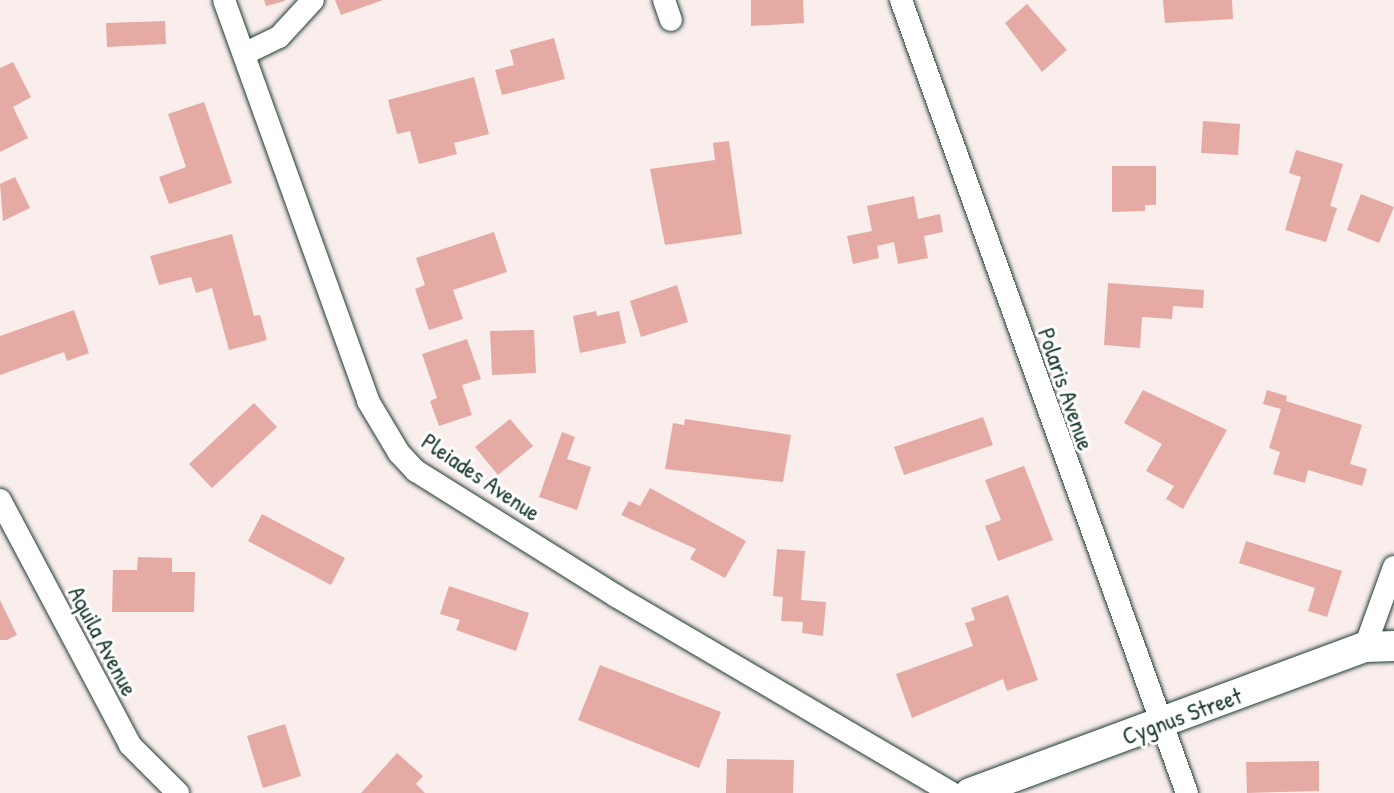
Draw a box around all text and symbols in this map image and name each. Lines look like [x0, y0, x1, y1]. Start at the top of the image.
street label: Polaris Avenue [1032, 324, 1100, 454]
street label: Pleiades Avenue [416, 427, 546, 527]
street label: Aquila Avenue [62, 581, 144, 701]
street label: Cygnus Street [1118, 681, 1246, 751]

